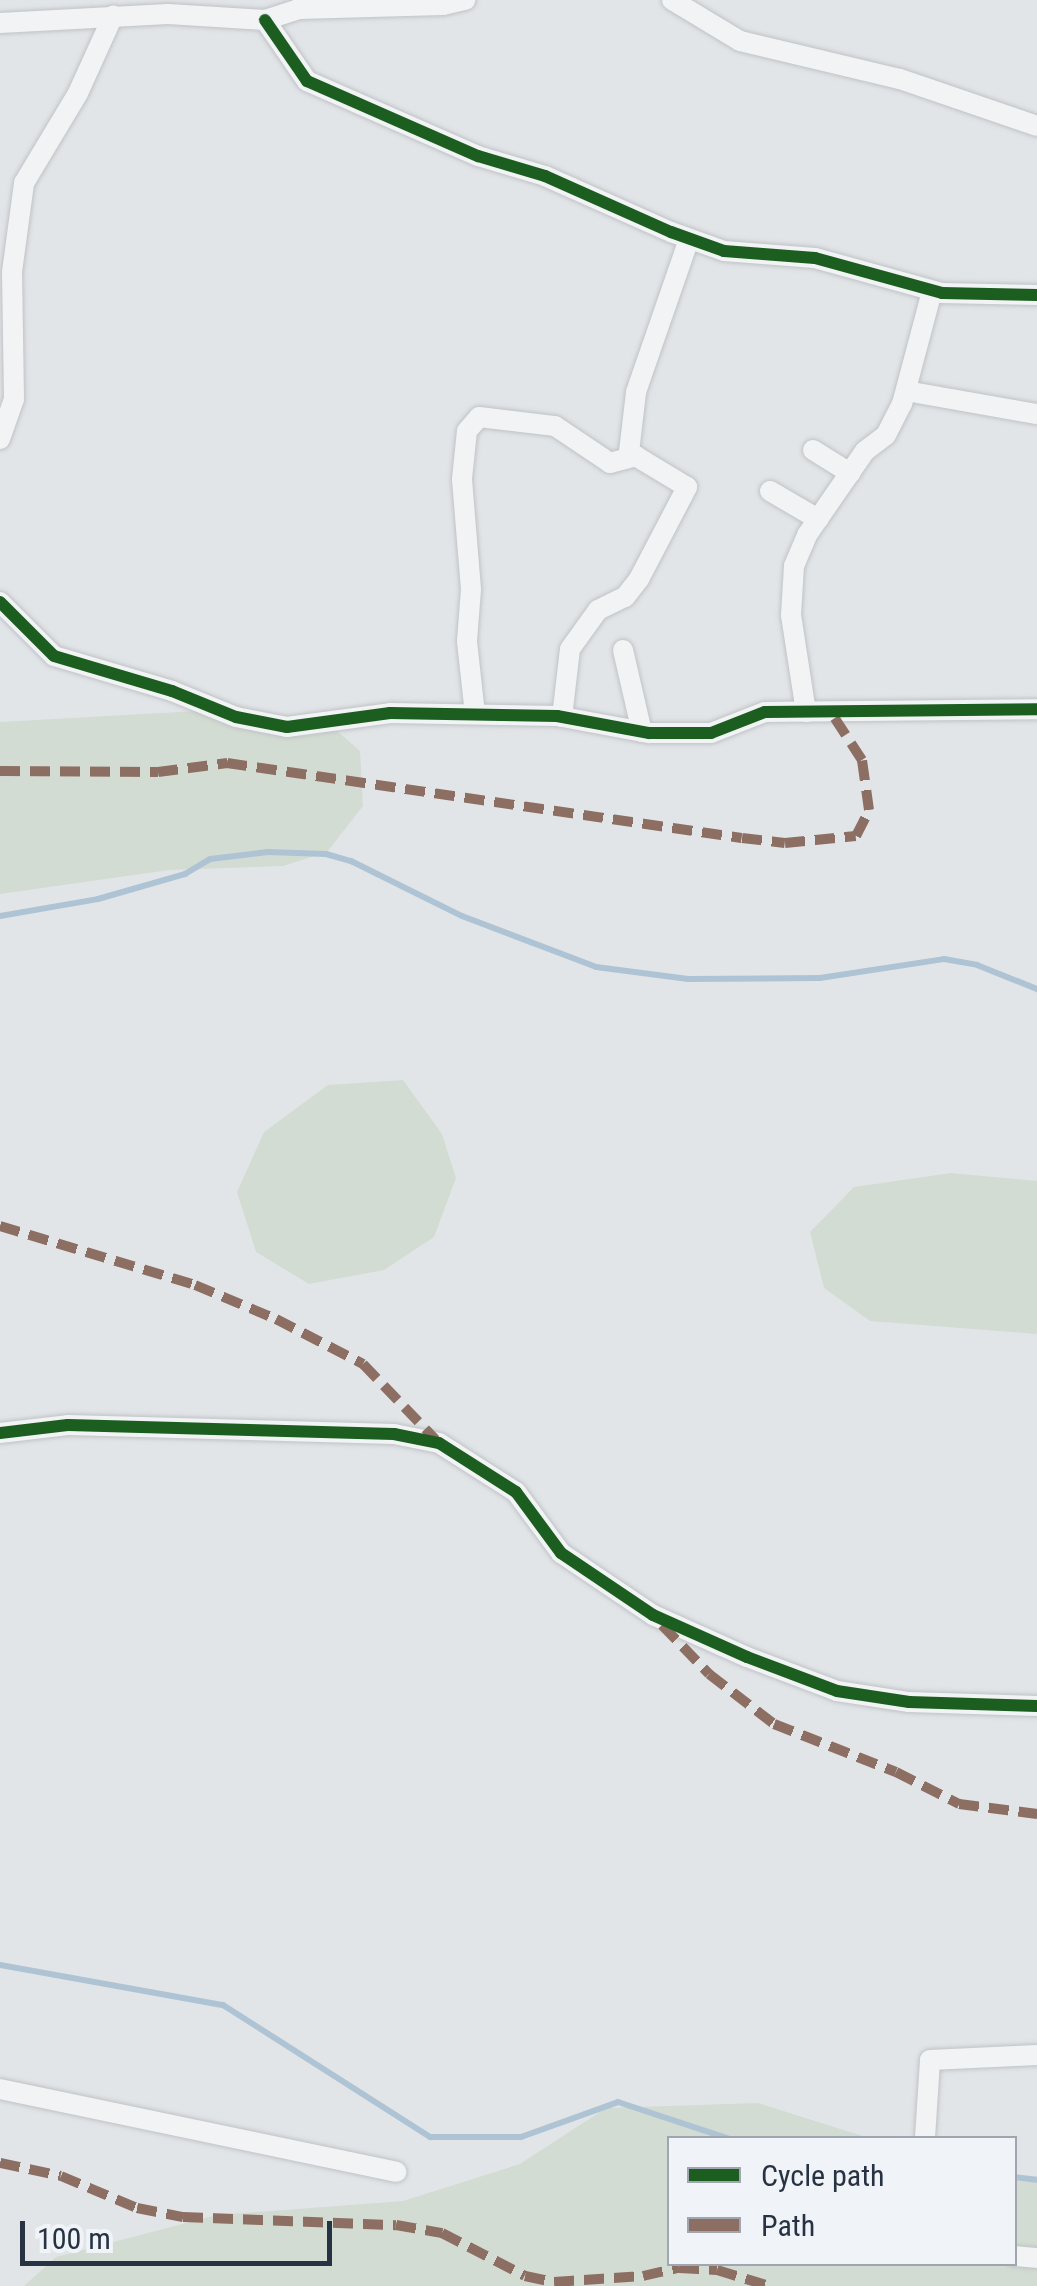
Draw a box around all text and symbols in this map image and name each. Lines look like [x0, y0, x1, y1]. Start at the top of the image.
legend [667, 2136, 1017, 2266]
text: Cycle path [761, 2158, 885, 2193]
scale bar [25, 2201, 338, 2263]
text: Path [761, 2208, 815, 2243]
text: 100 m [37, 2221, 111, 2256]

